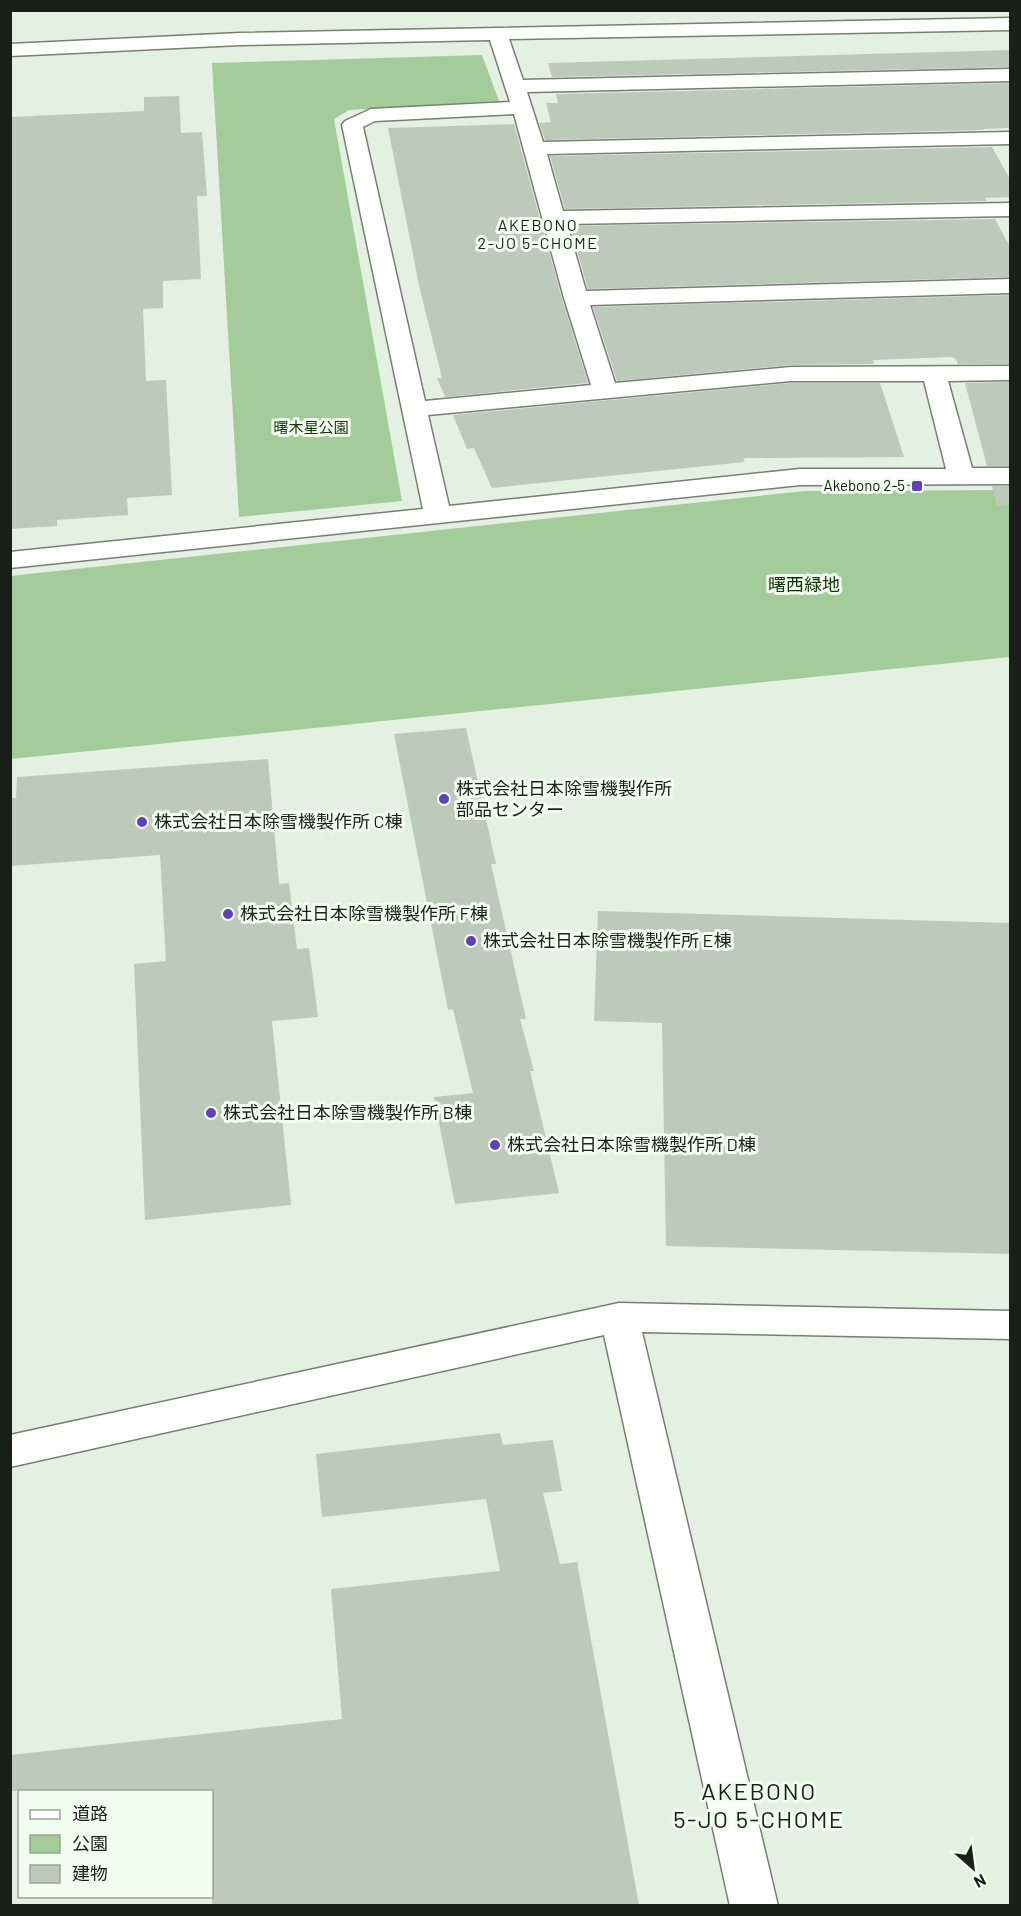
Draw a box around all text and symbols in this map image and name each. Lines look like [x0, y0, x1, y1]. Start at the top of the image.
district label: AKEBONO 2-JO 5-CHOME [478, 215, 598, 252]
park label: 曙木星公園 [273, 418, 349, 436]
place label: Akebono 2-5 [824, 476, 905, 494]
marker: Akebono 2-5 [910, 479, 924, 493]
park label: 曙西緑地 [768, 573, 840, 595]
place label: 株式会社日本除雪機製作所 部品センター [456, 777, 672, 820]
marker: 株式会社日本除雪機製作所 部品センター [437, 792, 451, 806]
place label: 株式会社日本除雪機製作所 C棟 [154, 810, 403, 832]
marker: 株式会社日本除雪機製作所 C棟 [135, 815, 149, 829]
place label: 株式会社日本除雪機製作所 F棟 [240, 902, 488, 924]
marker: 株式会社日本除雪機製作所 F棟 [221, 907, 235, 921]
place label: 株式会社日本除雪機製作所 E棟 [483, 929, 732, 951]
marker: 株式会社日本除雪機製作所 E棟 [464, 934, 478, 948]
place label: 株式会社日本除雪機製作所 B棟 [223, 1101, 472, 1123]
marker: 株式会社日本除雪機製作所 B棟 [204, 1106, 218, 1120]
place label: 株式会社日本除雪機製作所 D棟 [507, 1133, 756, 1155]
marker: 株式会社日本除雪機製作所 D棟 [488, 1138, 502, 1152]
district label: AKEBONO 5-JO 5-CHOME [673, 1776, 845, 1833]
legend [18, 1790, 213, 1898]
text: 道路 [72, 1802, 108, 1824]
text: 公園 [72, 1832, 108, 1854]
north arrow [943, 1838, 1003, 1898]
text: 建物 [72, 1862, 108, 1884]
text: N [971, 1871, 989, 1893]

